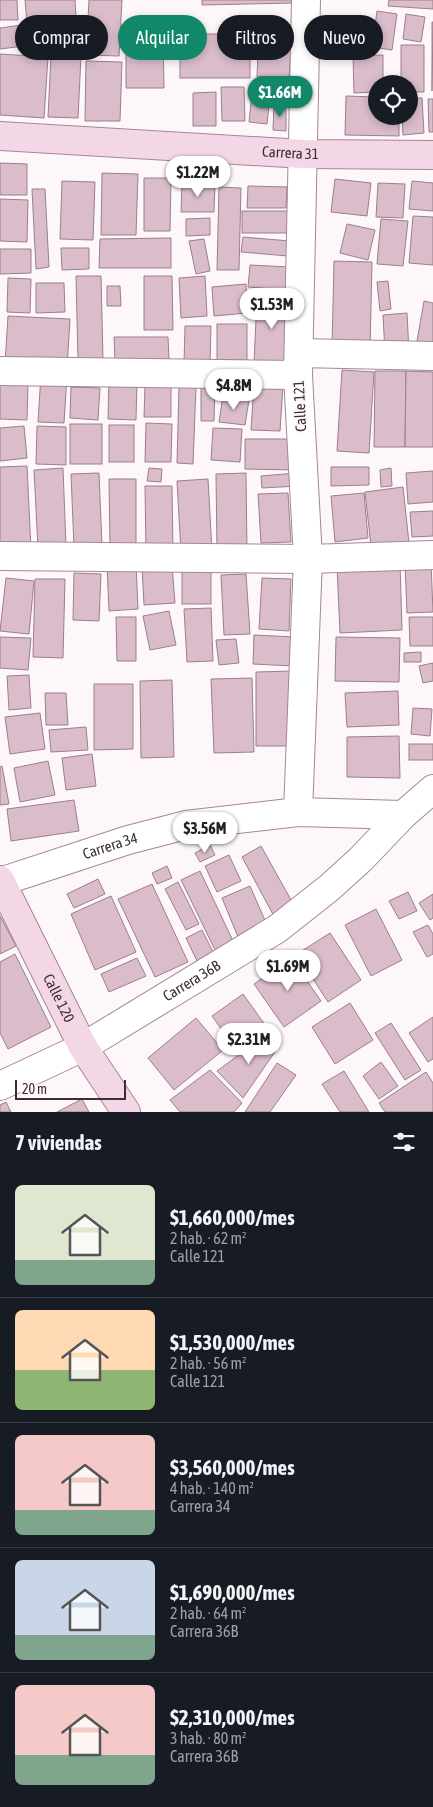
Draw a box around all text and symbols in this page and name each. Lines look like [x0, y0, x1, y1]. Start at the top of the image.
chip: Comprar [15, 15, 108, 60]
chip: Alquilar [118, 15, 207, 60]
chip: Filtros [217, 15, 294, 60]
chip: Nuevo [304, 15, 383, 60]
map controls [368, 75, 418, 125]
button: locate [368, 75, 418, 125]
pin: $1.66M [239, 76, 321, 118]
text: $1.66M [259, 83, 301, 101]
street label: Carrera 31 [262, 143, 319, 162]
pin: $1.22M [157, 156, 239, 198]
text: $1.22M [177, 163, 219, 181]
pin: $1.53M [231, 288, 313, 330]
text: $1.53M [251, 295, 293, 313]
pin: $4.8M [199, 368, 269, 411]
text: $4.8M [216, 376, 252, 394]
street label: Calle 121 [290, 380, 309, 432]
pin: $3.56M [164, 812, 246, 854]
text: $3.56M [184, 819, 226, 837]
street label: Carrera 34 [80, 829, 139, 862]
pin: $1.69M [247, 950, 329, 992]
street label: Carrera 36B [160, 957, 223, 1004]
text: $1.69M [267, 957, 309, 975]
street label: Calle 120 [40, 971, 78, 1025]
pin: $2.31M [208, 1022, 290, 1065]
text: $2.31M [228, 1030, 270, 1048]
scale bar [15, 1077, 126, 1100]
text: 20 m [22, 1081, 47, 1097]
icon: filters [390, 1128, 418, 1156]
text: 7 viviendas [15, 1130, 102, 1154]
icon: home [55, 1205, 115, 1265]
text: $1,660,000/mes [170, 1205, 295, 1229]
text: 2 hab. · 62 m² [170, 1229, 246, 1247]
text: Calle 121 [170, 1247, 225, 1265]
icon: home [55, 1330, 115, 1390]
text: $1,530,000/mes [170, 1330, 295, 1354]
text: 2 hab. · 56 m² [170, 1354, 246, 1372]
text: Calle 121 [170, 1372, 225, 1390]
icon: home [55, 1455, 115, 1515]
text: $3,560,000/mes [170, 1455, 295, 1479]
text: 4 hab. · 140 m² [170, 1479, 254, 1497]
text: Carrera 34 [170, 1497, 230, 1515]
icon: home [55, 1580, 115, 1640]
text: $1,690,000/mes [170, 1580, 295, 1604]
text: 2 hab. · 64 m² [170, 1604, 246, 1622]
text: Carrera 36B [170, 1622, 238, 1640]
icon: home [55, 1705, 115, 1765]
text: $2,310,000/mes [170, 1705, 295, 1729]
text: 3 hab. · 80 m² [170, 1729, 246, 1747]
text: Carrera 36B [170, 1747, 238, 1765]

